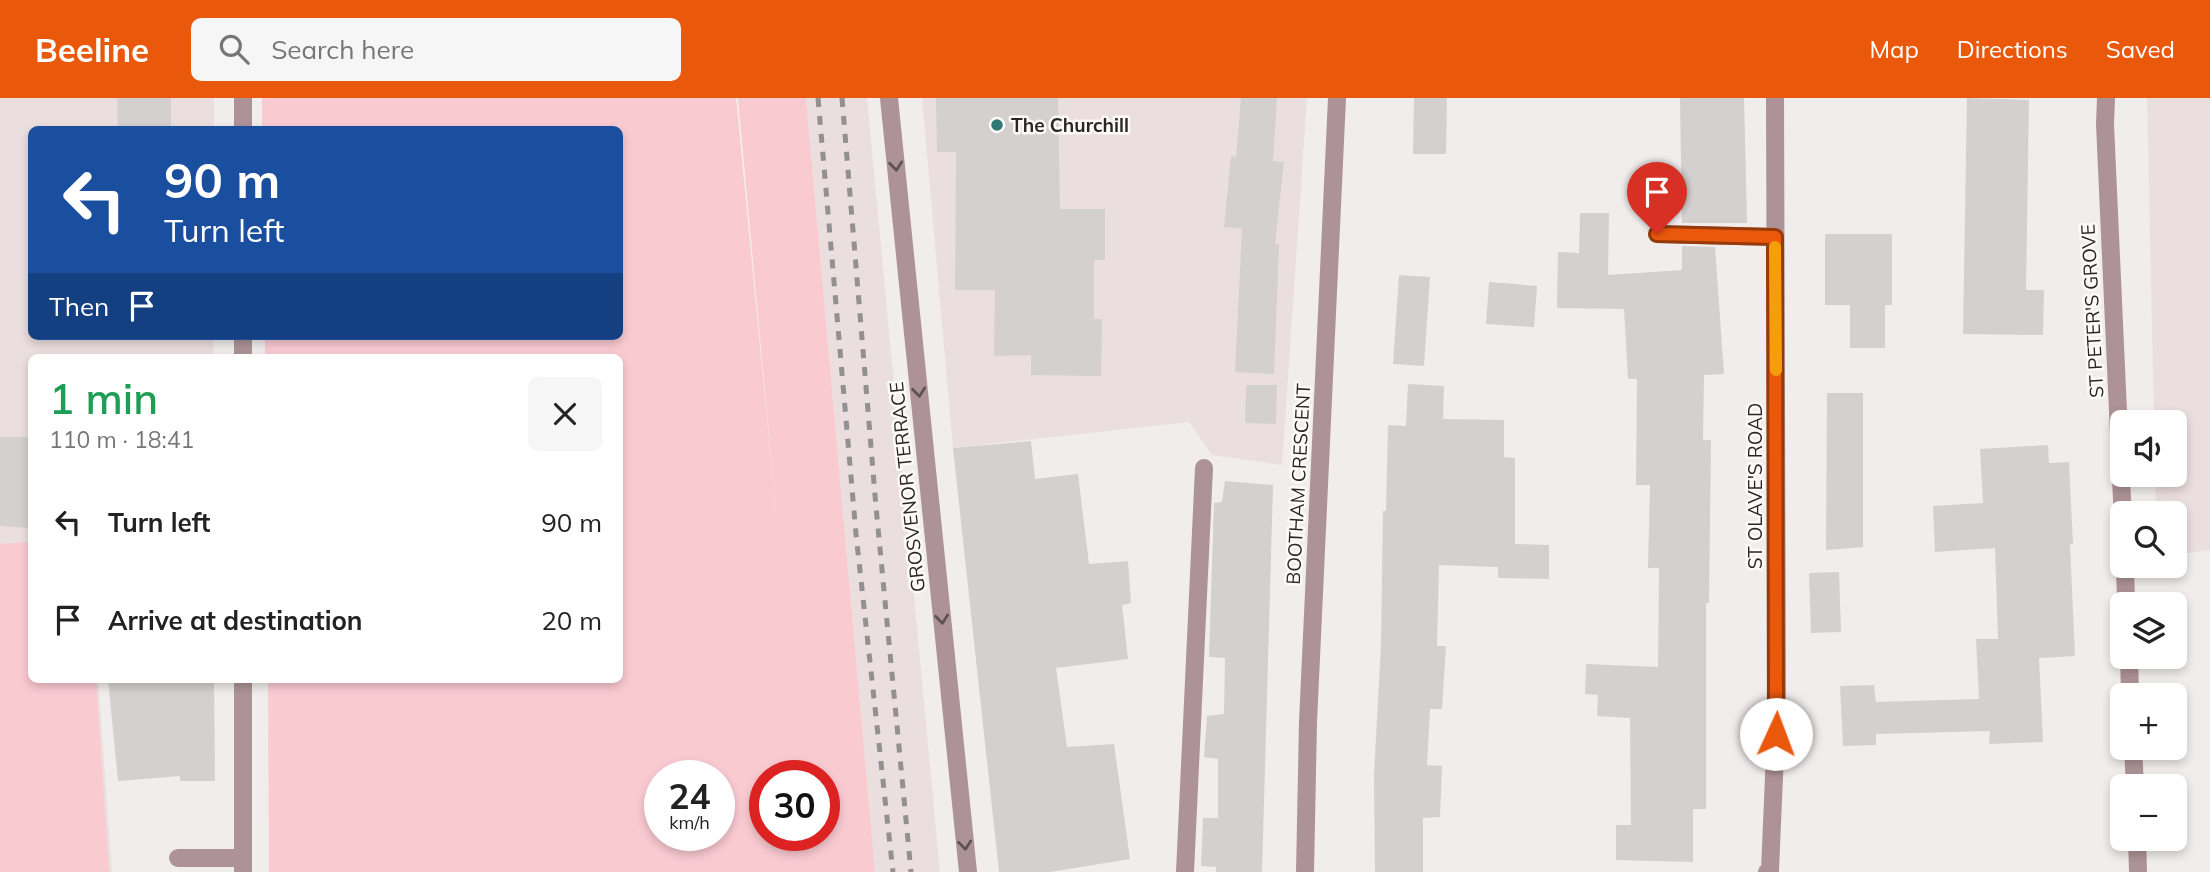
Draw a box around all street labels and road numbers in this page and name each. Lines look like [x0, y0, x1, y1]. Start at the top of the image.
street label: ST PETER'S GROVE [2075, 224, 2109, 398]
street label: GROSVENOR TERRACE [884, 381, 930, 593]
street label: BOOTHAM CRESCENT [1281, 382, 1315, 585]
street label: ST OLAVE'S ROAD [1743, 403, 1767, 569]

